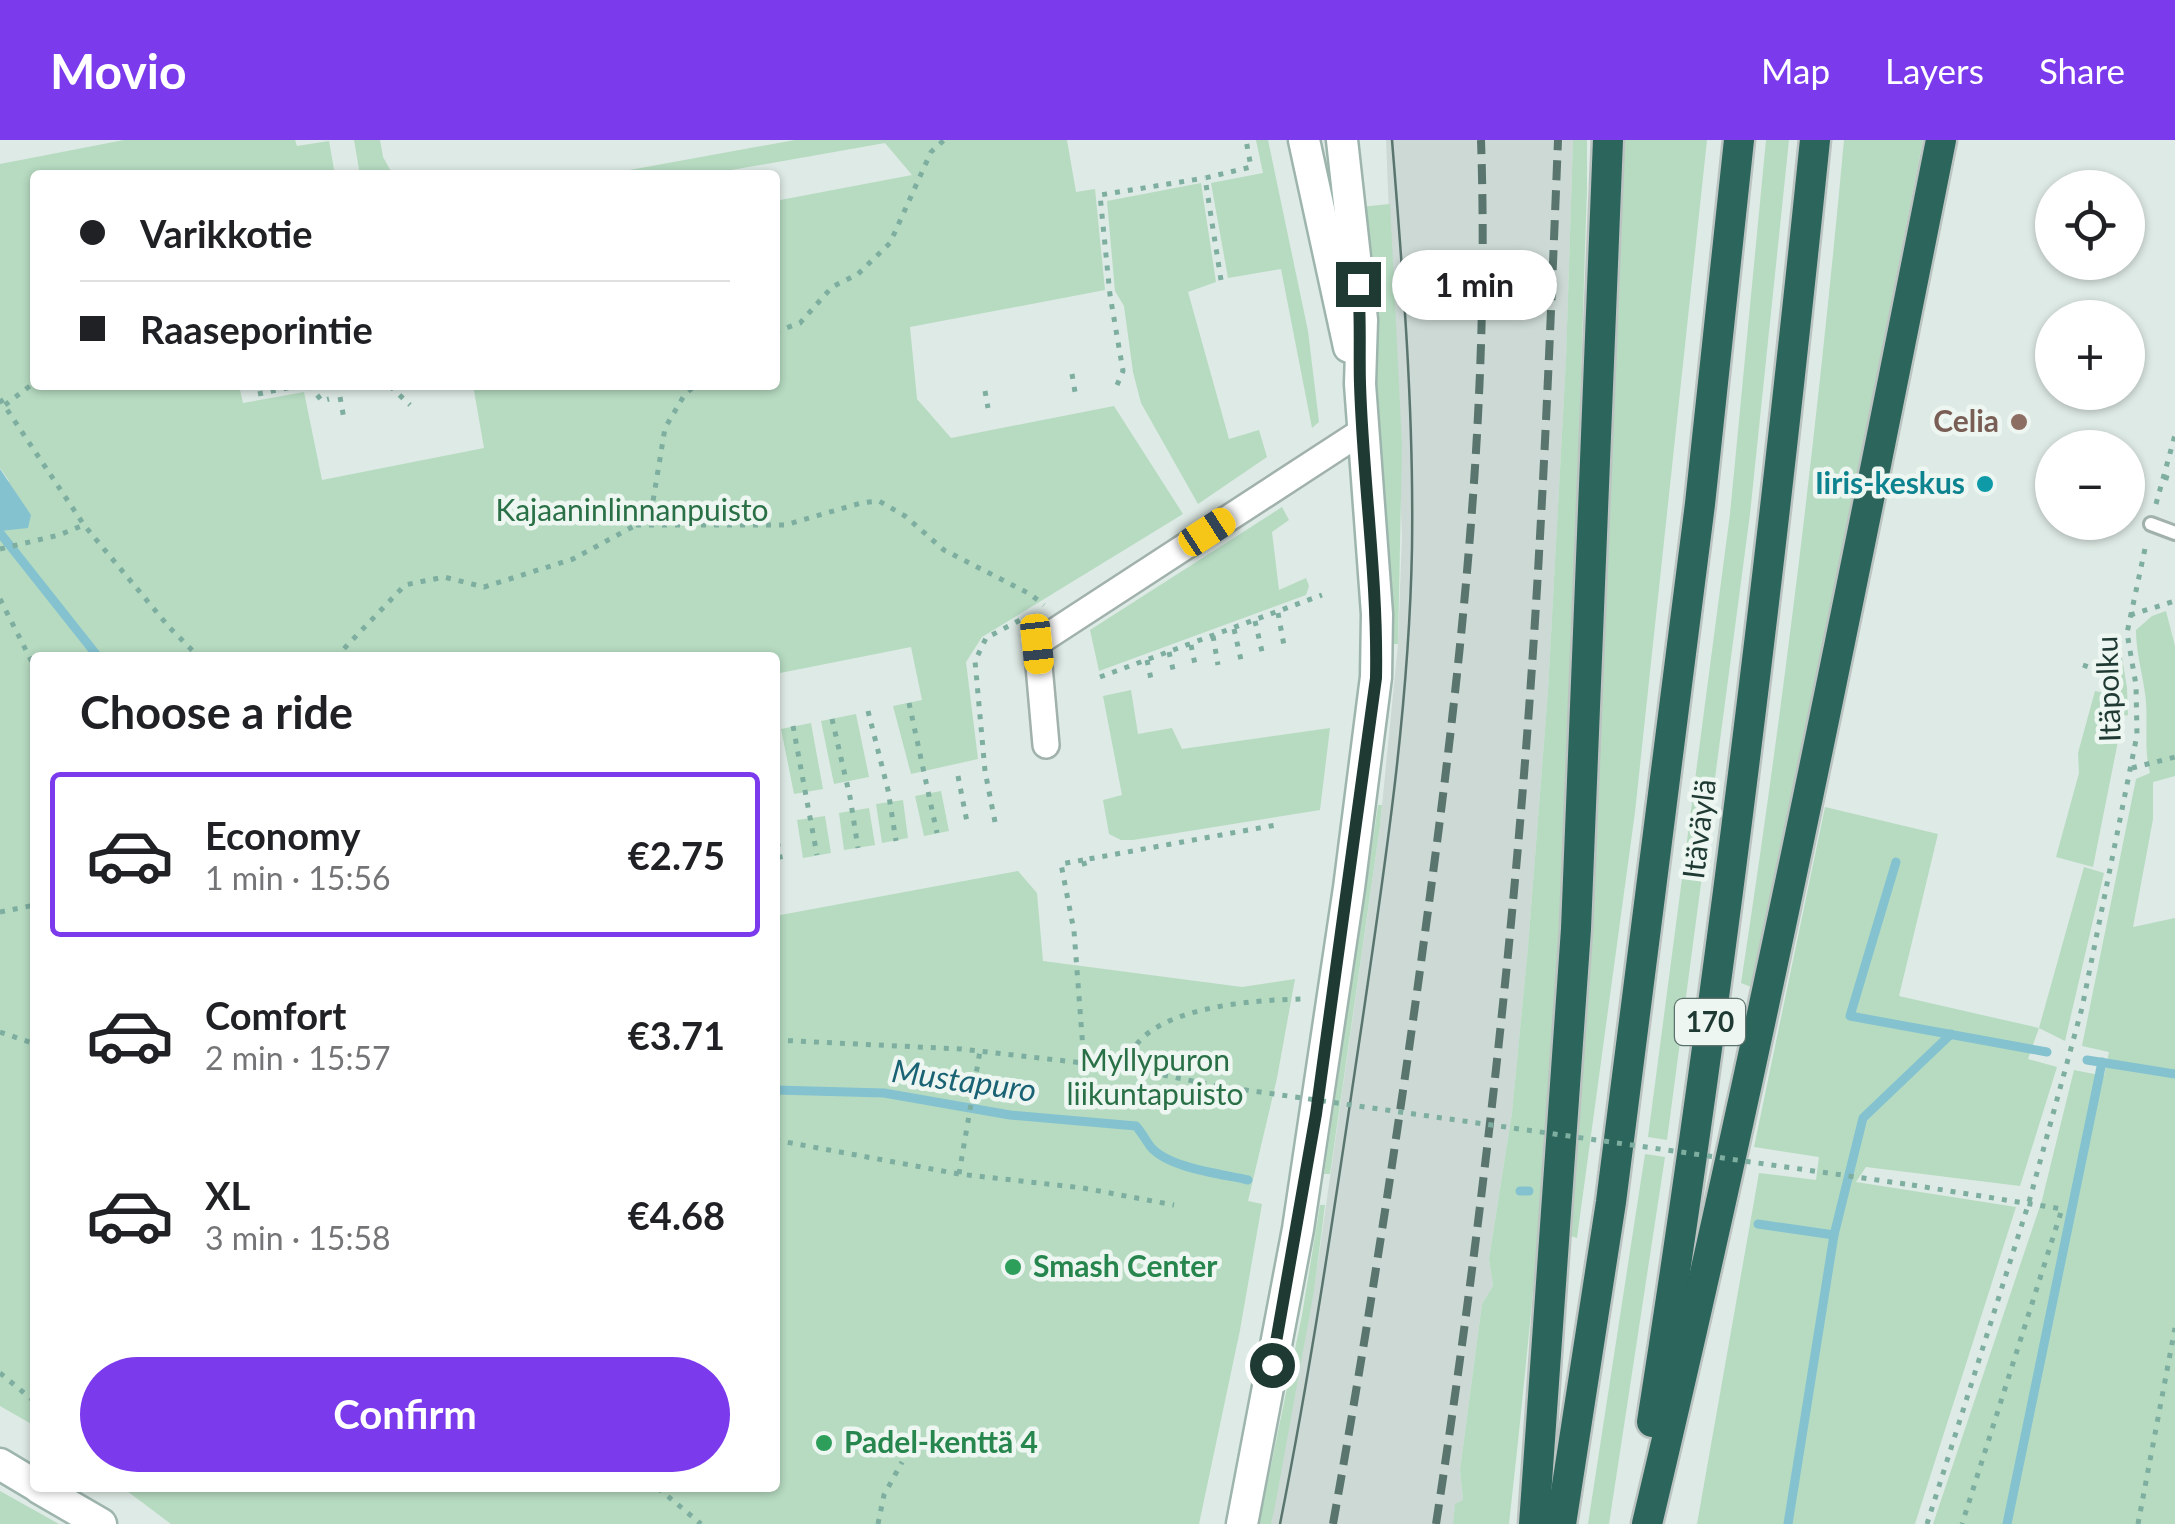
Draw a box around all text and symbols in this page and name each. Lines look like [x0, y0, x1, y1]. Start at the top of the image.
text: Movio [50, 42, 187, 99]
text: Map [1761, 49, 1830, 91]
text: Layers [1885, 49, 1984, 91]
text: Share [2039, 49, 2125, 91]
map controls [2035, 170, 2145, 540]
button: locate [2035, 170, 2145, 280]
text: Varikkotie [140, 210, 312, 256]
callout: 1 min [1393, 249, 1558, 319]
route end [1336, 262, 1381, 307]
text: 1 min [1435, 265, 1514, 304]
button: + [2035, 300, 2145, 410]
text: Raaseporintie [140, 306, 373, 352]
place label: Celia [1933, 402, 1999, 438]
marker: Celia [2008, 411, 2030, 433]
button: − [2035, 430, 2145, 540]
place label: Iiris-keskus [1815, 464, 1965, 500]
marker: Iiris-keskus [1974, 473, 1996, 495]
park label: Kajaaninlinnanpuisto [495, 491, 769, 527]
car [1174, 503, 1240, 561]
car [1019, 613, 1055, 675]
street label: Itäpolku [2087, 635, 2127, 743]
text: Choose a ride [80, 685, 353, 739]
street label: Itäväylä [1674, 777, 1722, 881]
icon: car [85, 810, 175, 900]
text: Economy [205, 812, 360, 858]
text: €2.75 [628, 832, 725, 878]
text: 1 min · 15:56 [205, 858, 391, 897]
icon: car [85, 990, 175, 1080]
text: Comfort [205, 992, 346, 1038]
road number: 170 [1675, 999, 1745, 1045]
text: €3.71 [628, 1012, 725, 1058]
text: 2 min · 15:57 [205, 1038, 391, 1077]
park label: Myllypuron liikuntapuisto [1066, 1041, 1244, 1111]
water label: Mustapuro [890, 1050, 1039, 1109]
icon: car [85, 1170, 175, 1260]
text: XL [205, 1172, 250, 1218]
text: €4.68 [628, 1192, 725, 1238]
text: 3 min · 15:58 [205, 1218, 391, 1257]
place label: Smash Center [1033, 1247, 1218, 1283]
marker: Smash Center [1002, 1256, 1024, 1278]
route start [1250, 1343, 1295, 1388]
button: Confirm [80, 1357, 730, 1472]
place label: Padel-kenttä 4 [844, 1423, 1038, 1459]
marker: Padel-kenttä 4 [813, 1432, 835, 1454]

